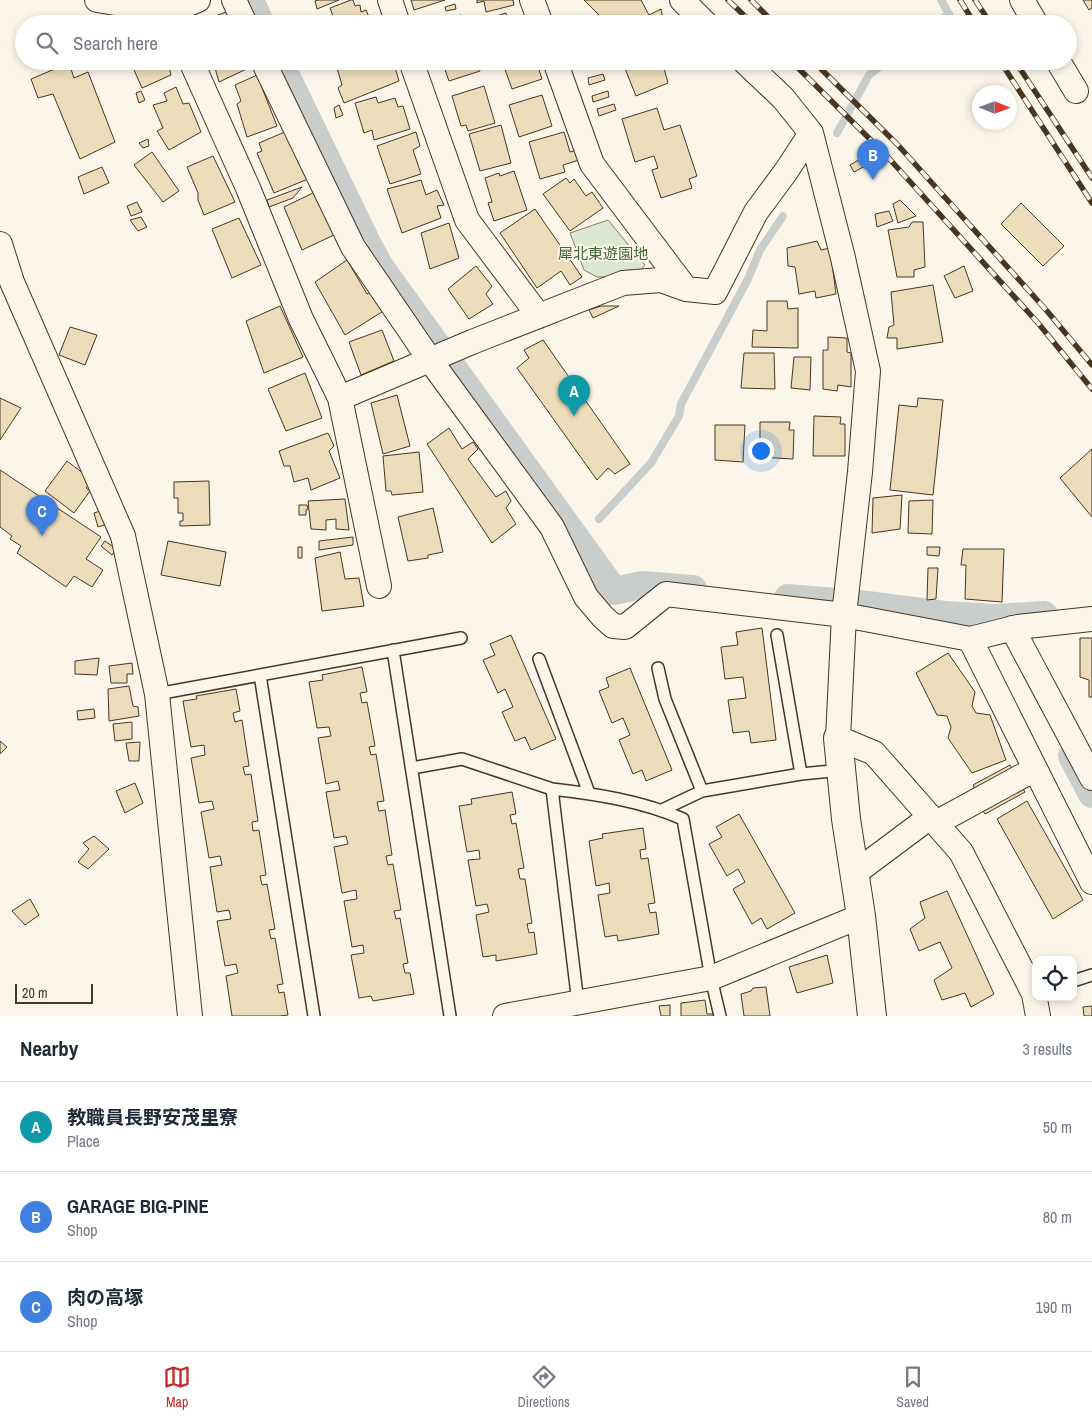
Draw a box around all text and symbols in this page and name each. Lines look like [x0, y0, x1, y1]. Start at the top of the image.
search box [15, 15, 1077, 70]
icon: search [33, 29, 61, 57]
text: Search here [73, 30, 158, 56]
north arrow [972, 85, 1017, 130]
pin: B [857, 139, 889, 180]
park label: 犀北東遊園地 [558, 243, 648, 264]
pin: A [558, 375, 590, 416]
your location [748, 438, 774, 464]
pin: C [26, 495, 58, 536]
map controls [1032, 956, 1077, 1001]
button: locate [1032, 956, 1077, 1001]
scale bar [15, 981, 92, 1004]
text: 20 m [22, 984, 48, 1002]
text: Nearby [20, 1034, 78, 1063]
text: 3 results [1022, 1038, 1072, 1060]
text: 教職員長野安茂里寮 [67, 1104, 238, 1130]
text: A [31, 1116, 41, 1138]
text: 50 m [1043, 1116, 1072, 1138]
text: Place [67, 1130, 100, 1152]
text: GARAGE BIG-PINE [67, 1193, 209, 1219]
text: B [31, 1206, 41, 1228]
text: 80 m [1043, 1206, 1072, 1228]
text: Shop [67, 1219, 98, 1241]
text: 肉の高塚 [67, 1284, 143, 1310]
text: C [31, 1296, 41, 1318]
text: 190 m [1036, 1296, 1072, 1318]
text: Shop [67, 1310, 98, 1332]
tab: Map [163, 1363, 191, 1411]
tab: Directions [518, 1363, 570, 1411]
tab: Saved [896, 1363, 929, 1411]

